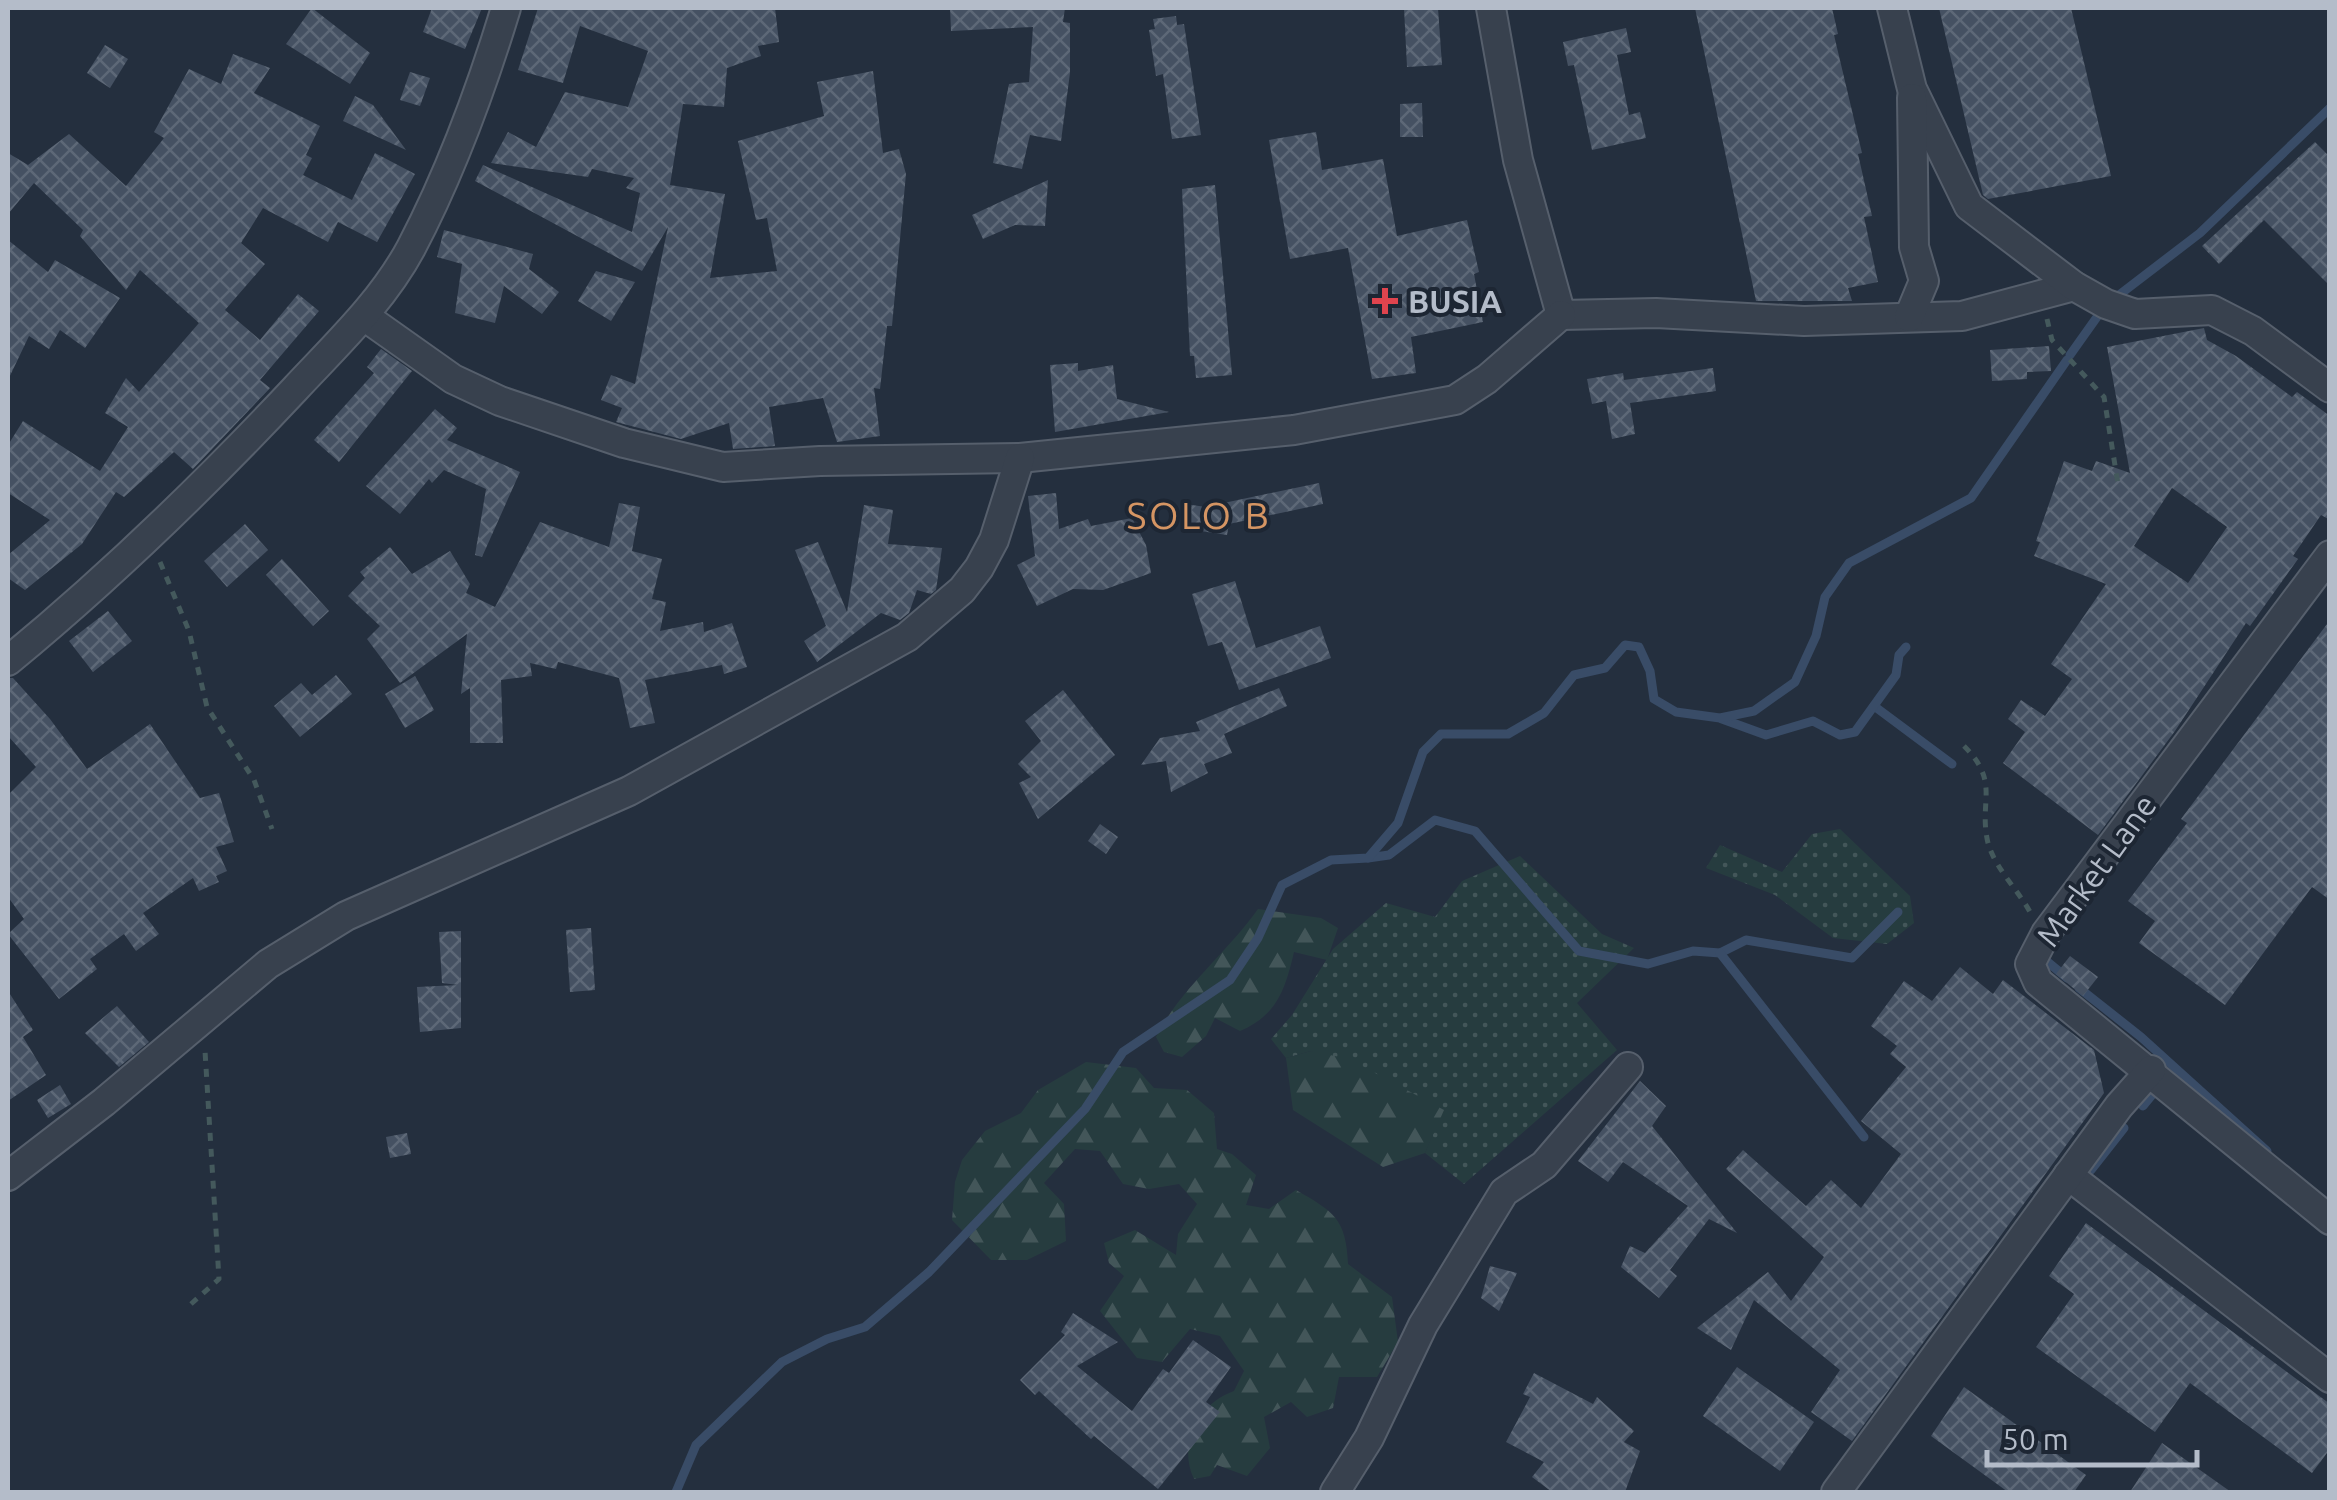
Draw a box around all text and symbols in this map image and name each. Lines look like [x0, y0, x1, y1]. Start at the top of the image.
place label: BUSIA [1408, 283, 1502, 319]
marker: BUSIA [1372, 288, 1398, 314]
district label: SOLO B [1127, 494, 1271, 536]
street label: Market Lane [2029, 787, 2163, 953]
scale bar [1987, 1405, 2197, 1467]
text: 50 m [2002, 1422, 2069, 1456]

